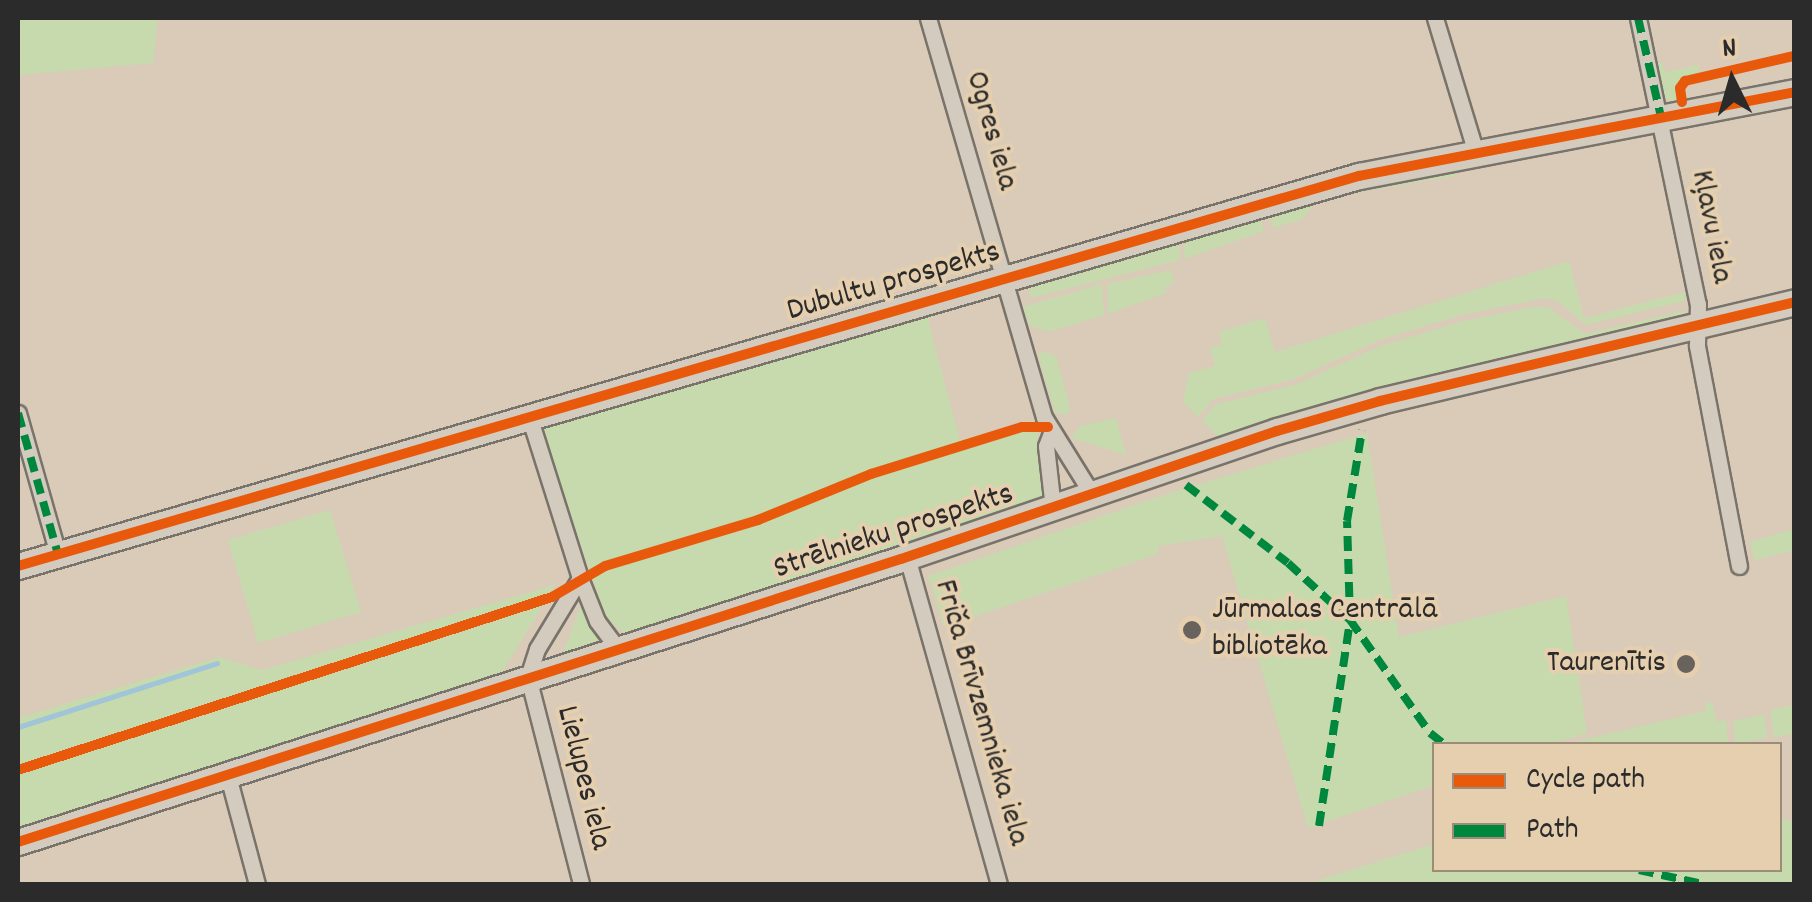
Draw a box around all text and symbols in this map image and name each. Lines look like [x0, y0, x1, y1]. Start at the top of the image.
north arrow [1682, 30, 1782, 130]
text: N [1721, 30, 1738, 71]
street label: Ogres iela [955, 67, 1025, 195]
street label: Kļavu iela [1680, 167, 1740, 287]
street label: Dubultu prospekts [783, 234, 1005, 332]
street label: Strēlnieku prospekts [769, 476, 1019, 590]
street label: Friča Brīvzemnieka iela [924, 576, 1036, 850]
place label: Jūrmalas Centrālā bibliotēka [1212, 593, 1438, 668]
marker: Jūrmalas Centrālā bibliotēka [1181, 619, 1203, 641]
place label: Taurenītis [1547, 645, 1666, 683]
marker: Taurenītis [1675, 653, 1697, 675]
street label: Lielupes iela [546, 702, 618, 854]
legend [1432, 742, 1782, 872]
text: Cycle path [1526, 760, 1645, 803]
text: Path [1526, 810, 1579, 853]

